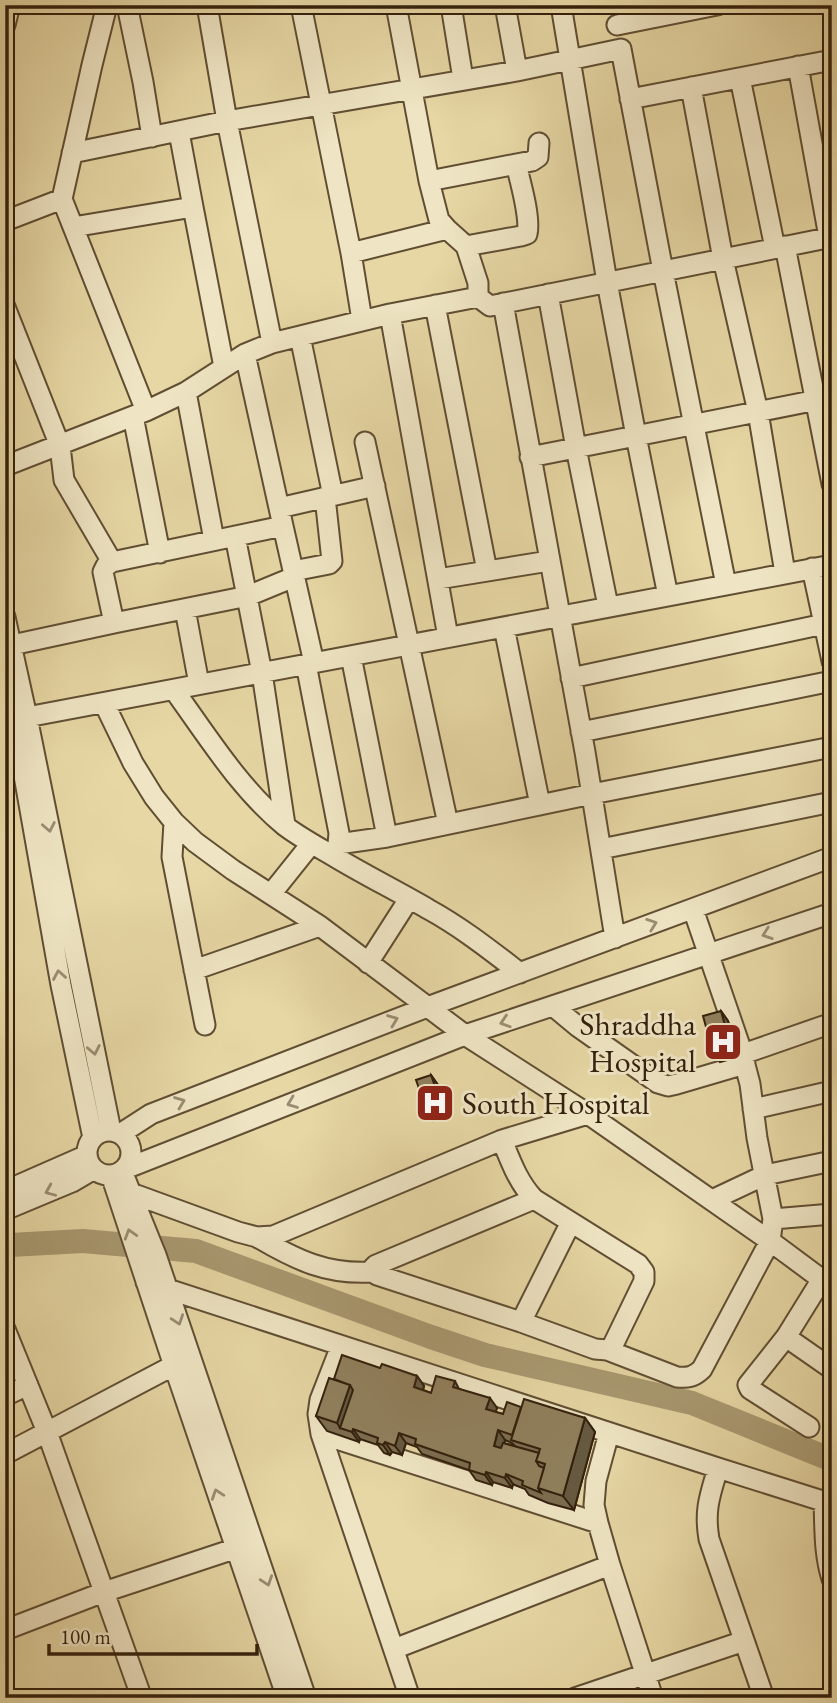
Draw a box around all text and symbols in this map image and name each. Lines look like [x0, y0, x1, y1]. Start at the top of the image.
one-way arrow [41, 821, 56, 833]
one-way arrow [645, 918, 657, 932]
one-way arrow [761, 926, 774, 940]
one-way arrow [52, 969, 67, 981]
place label: Shraddha Hospital [580, 1003, 696, 1082]
one-way arrow [499, 1014, 511, 1028]
one-way arrow [386, 1015, 398, 1029]
hospital icon: Shraddha Hospital [702, 1021, 744, 1063]
one-way arrow [86, 1044, 101, 1056]
hospital icon: South Hospital [414, 1082, 456, 1124]
place label: South Hospital [462, 1082, 650, 1124]
one-way arrow [287, 1095, 299, 1109]
one-way arrow [174, 1097, 186, 1111]
one-way arrow [45, 1183, 58, 1197]
one-way arrow [124, 1229, 139, 1241]
one-way arrow [169, 1313, 184, 1325]
one-way arrow [211, 1488, 225, 1501]
one-way arrow [259, 1575, 273, 1587]
scale bar [49, 1612, 257, 1656]
text: 100 m [60, 1623, 111, 1650]

